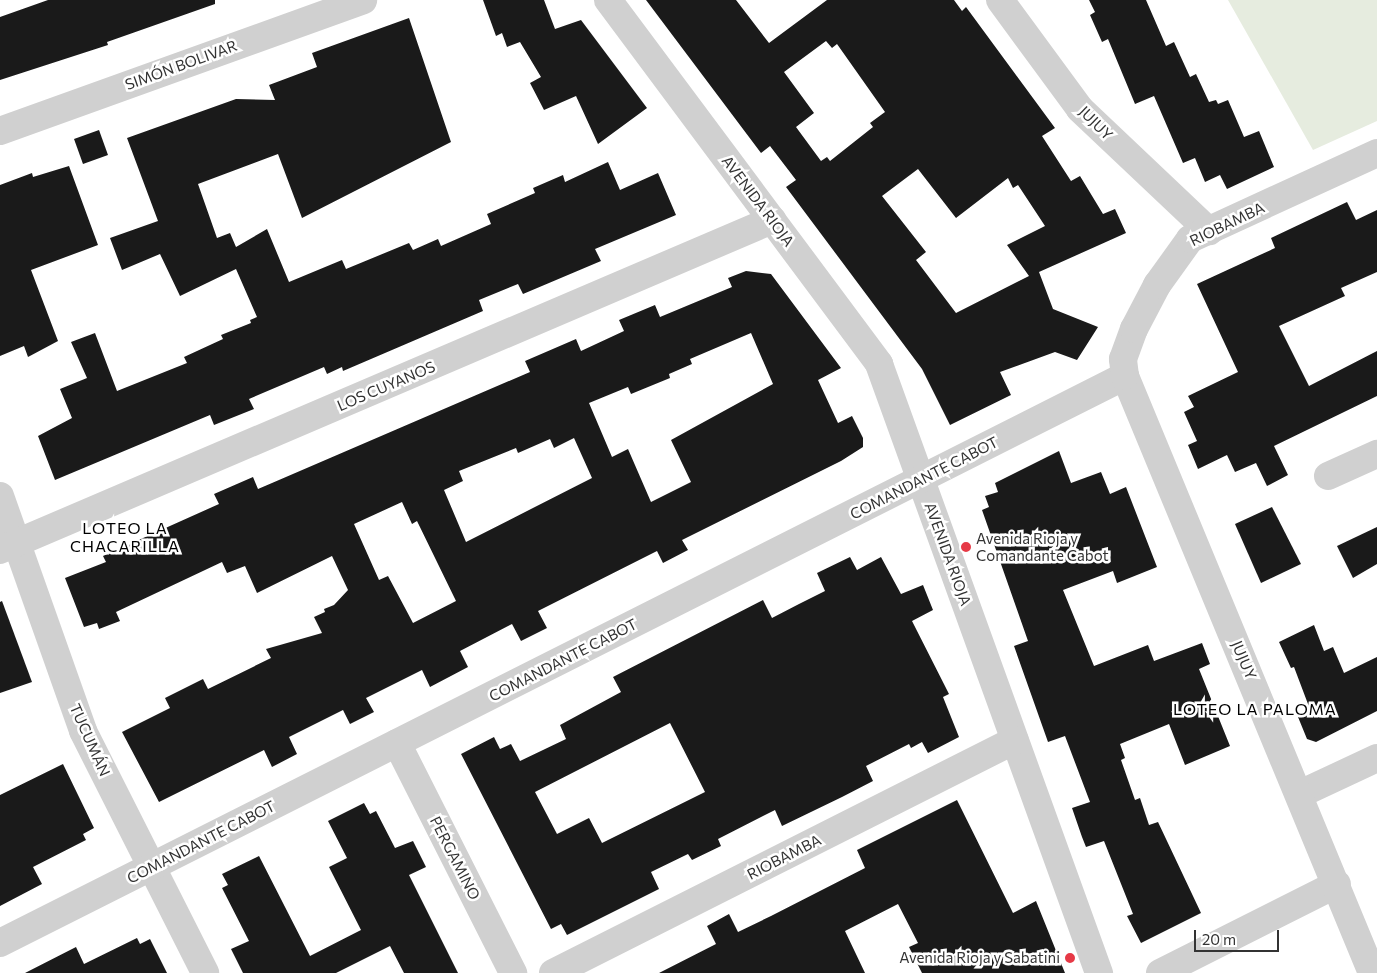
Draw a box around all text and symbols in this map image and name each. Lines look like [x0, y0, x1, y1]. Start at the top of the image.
street label: SIMÓN BOLIVAR [123, 36, 239, 94]
street label: JUJUY [1075, 102, 1117, 144]
street label: AVENIDA RIOJA [718, 152, 798, 250]
street label: RIOBAMBA [1187, 198, 1267, 250]
street label: LOS CUYANOS [334, 357, 438, 415]
street label: COMANDANTE CABOT [847, 433, 1001, 523]
street label: AVENIDA RIOJA [921, 500, 975, 608]
district label: LOTEO LA CHACARILLA [69, 518, 181, 556]
place label: Avenida Rioja y Comandante Cabot [976, 529, 1109, 564]
marker: Avenida Rioja y Comandante Cabot [960, 541, 972, 553]
street label: COMANDANTE CABOT [486, 615, 640, 705]
street label: JUJUY [1228, 638, 1260, 682]
district label: LOTEO LA PALOMA [1171, 699, 1339, 719]
street label: TUCUMÁN [66, 701, 114, 779]
street label: COMANDANTE CABOT [124, 797, 278, 887]
street label: PERGAMINO [426, 813, 484, 903]
street label: RIOBAMBA [744, 831, 824, 883]
scale bar [1197, 920, 1282, 952]
text: 20 m [1202, 930, 1236, 948]
place label: Avenida Rioja y Sabatini [899, 949, 1060, 967]
marker: Avenida Rioja y Sabatini [1064, 952, 1076, 964]

